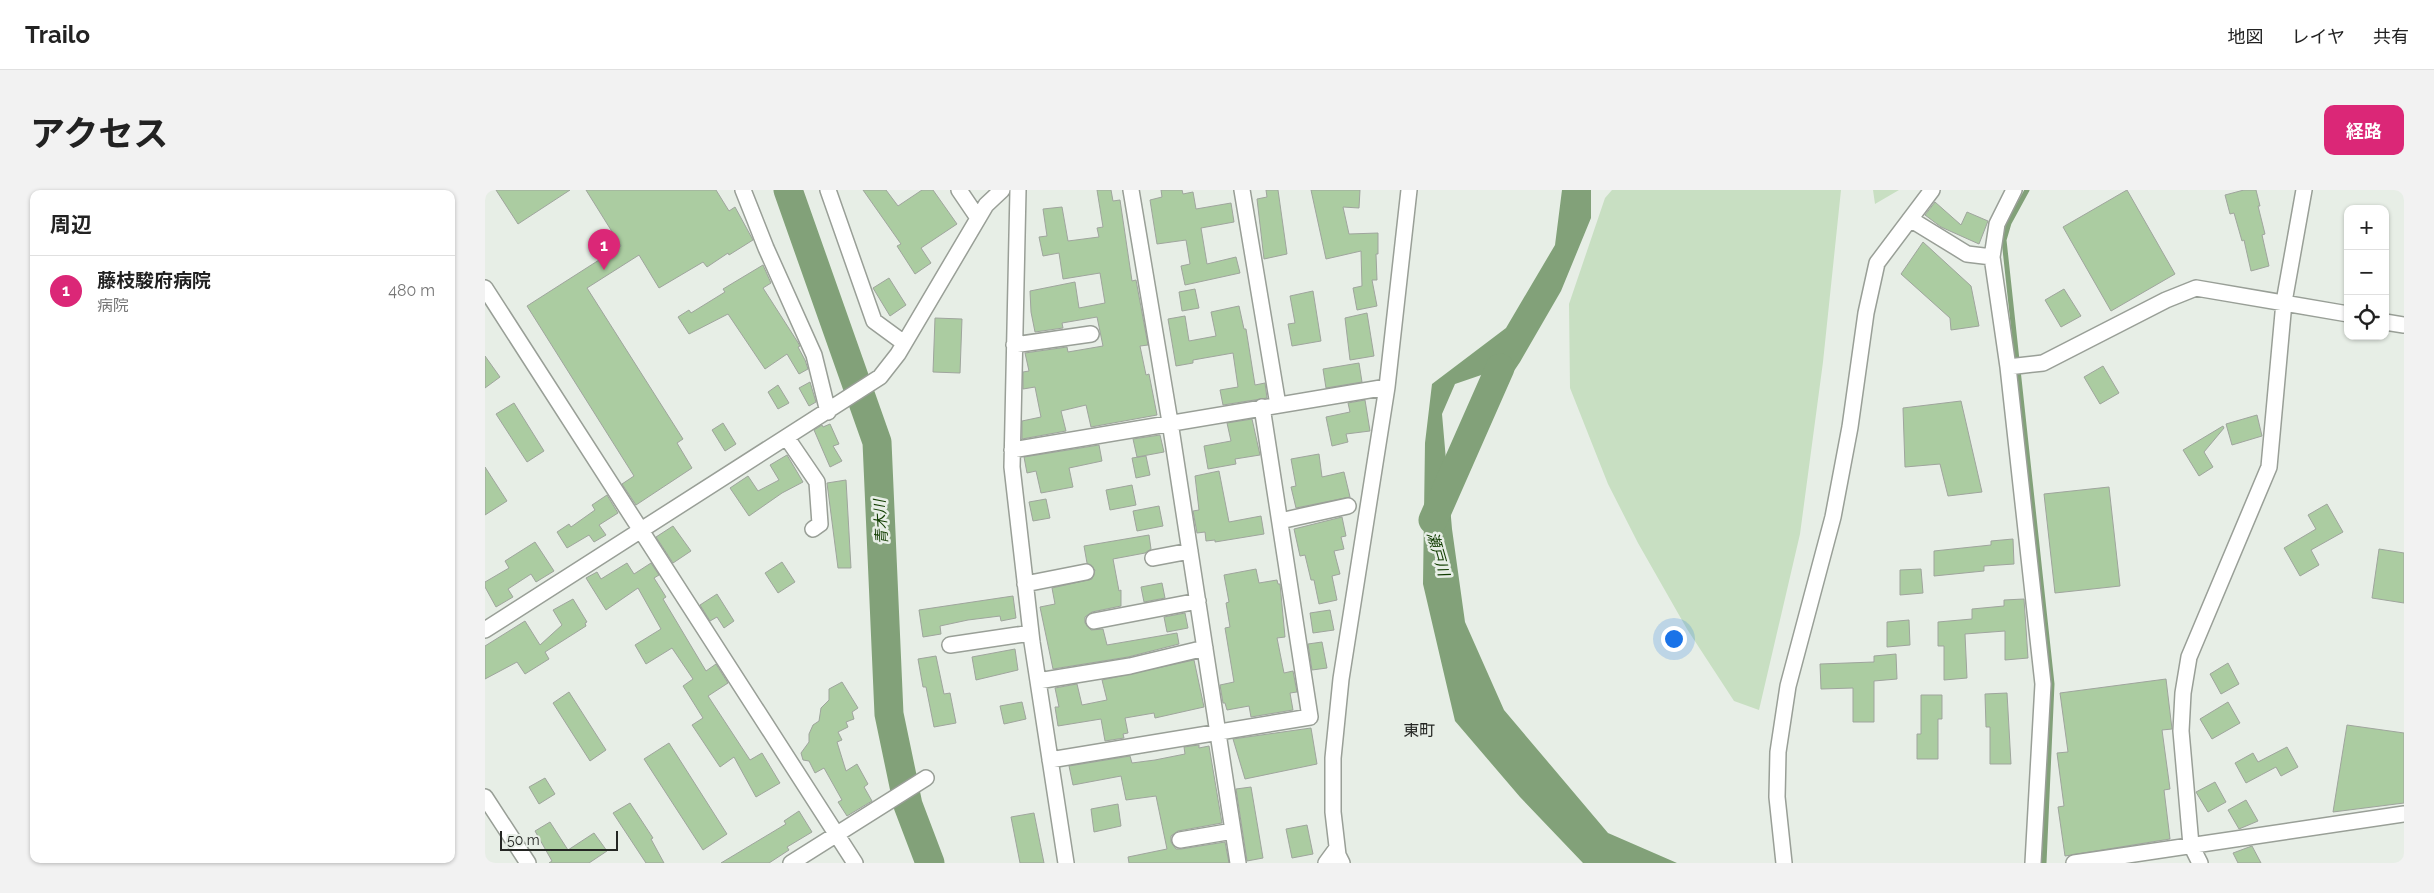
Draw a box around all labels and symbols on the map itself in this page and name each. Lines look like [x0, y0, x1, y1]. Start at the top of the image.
pin: 1 [588, 229, 620, 270]
water label: 青木川 [871, 497, 891, 545]
water label: 瀬戸川 [1423, 530, 1453, 580]
your location [1661, 626, 1687, 652]
district label: 東町 [1403, 721, 1435, 740]
scale bar [500, 828, 617, 851]

